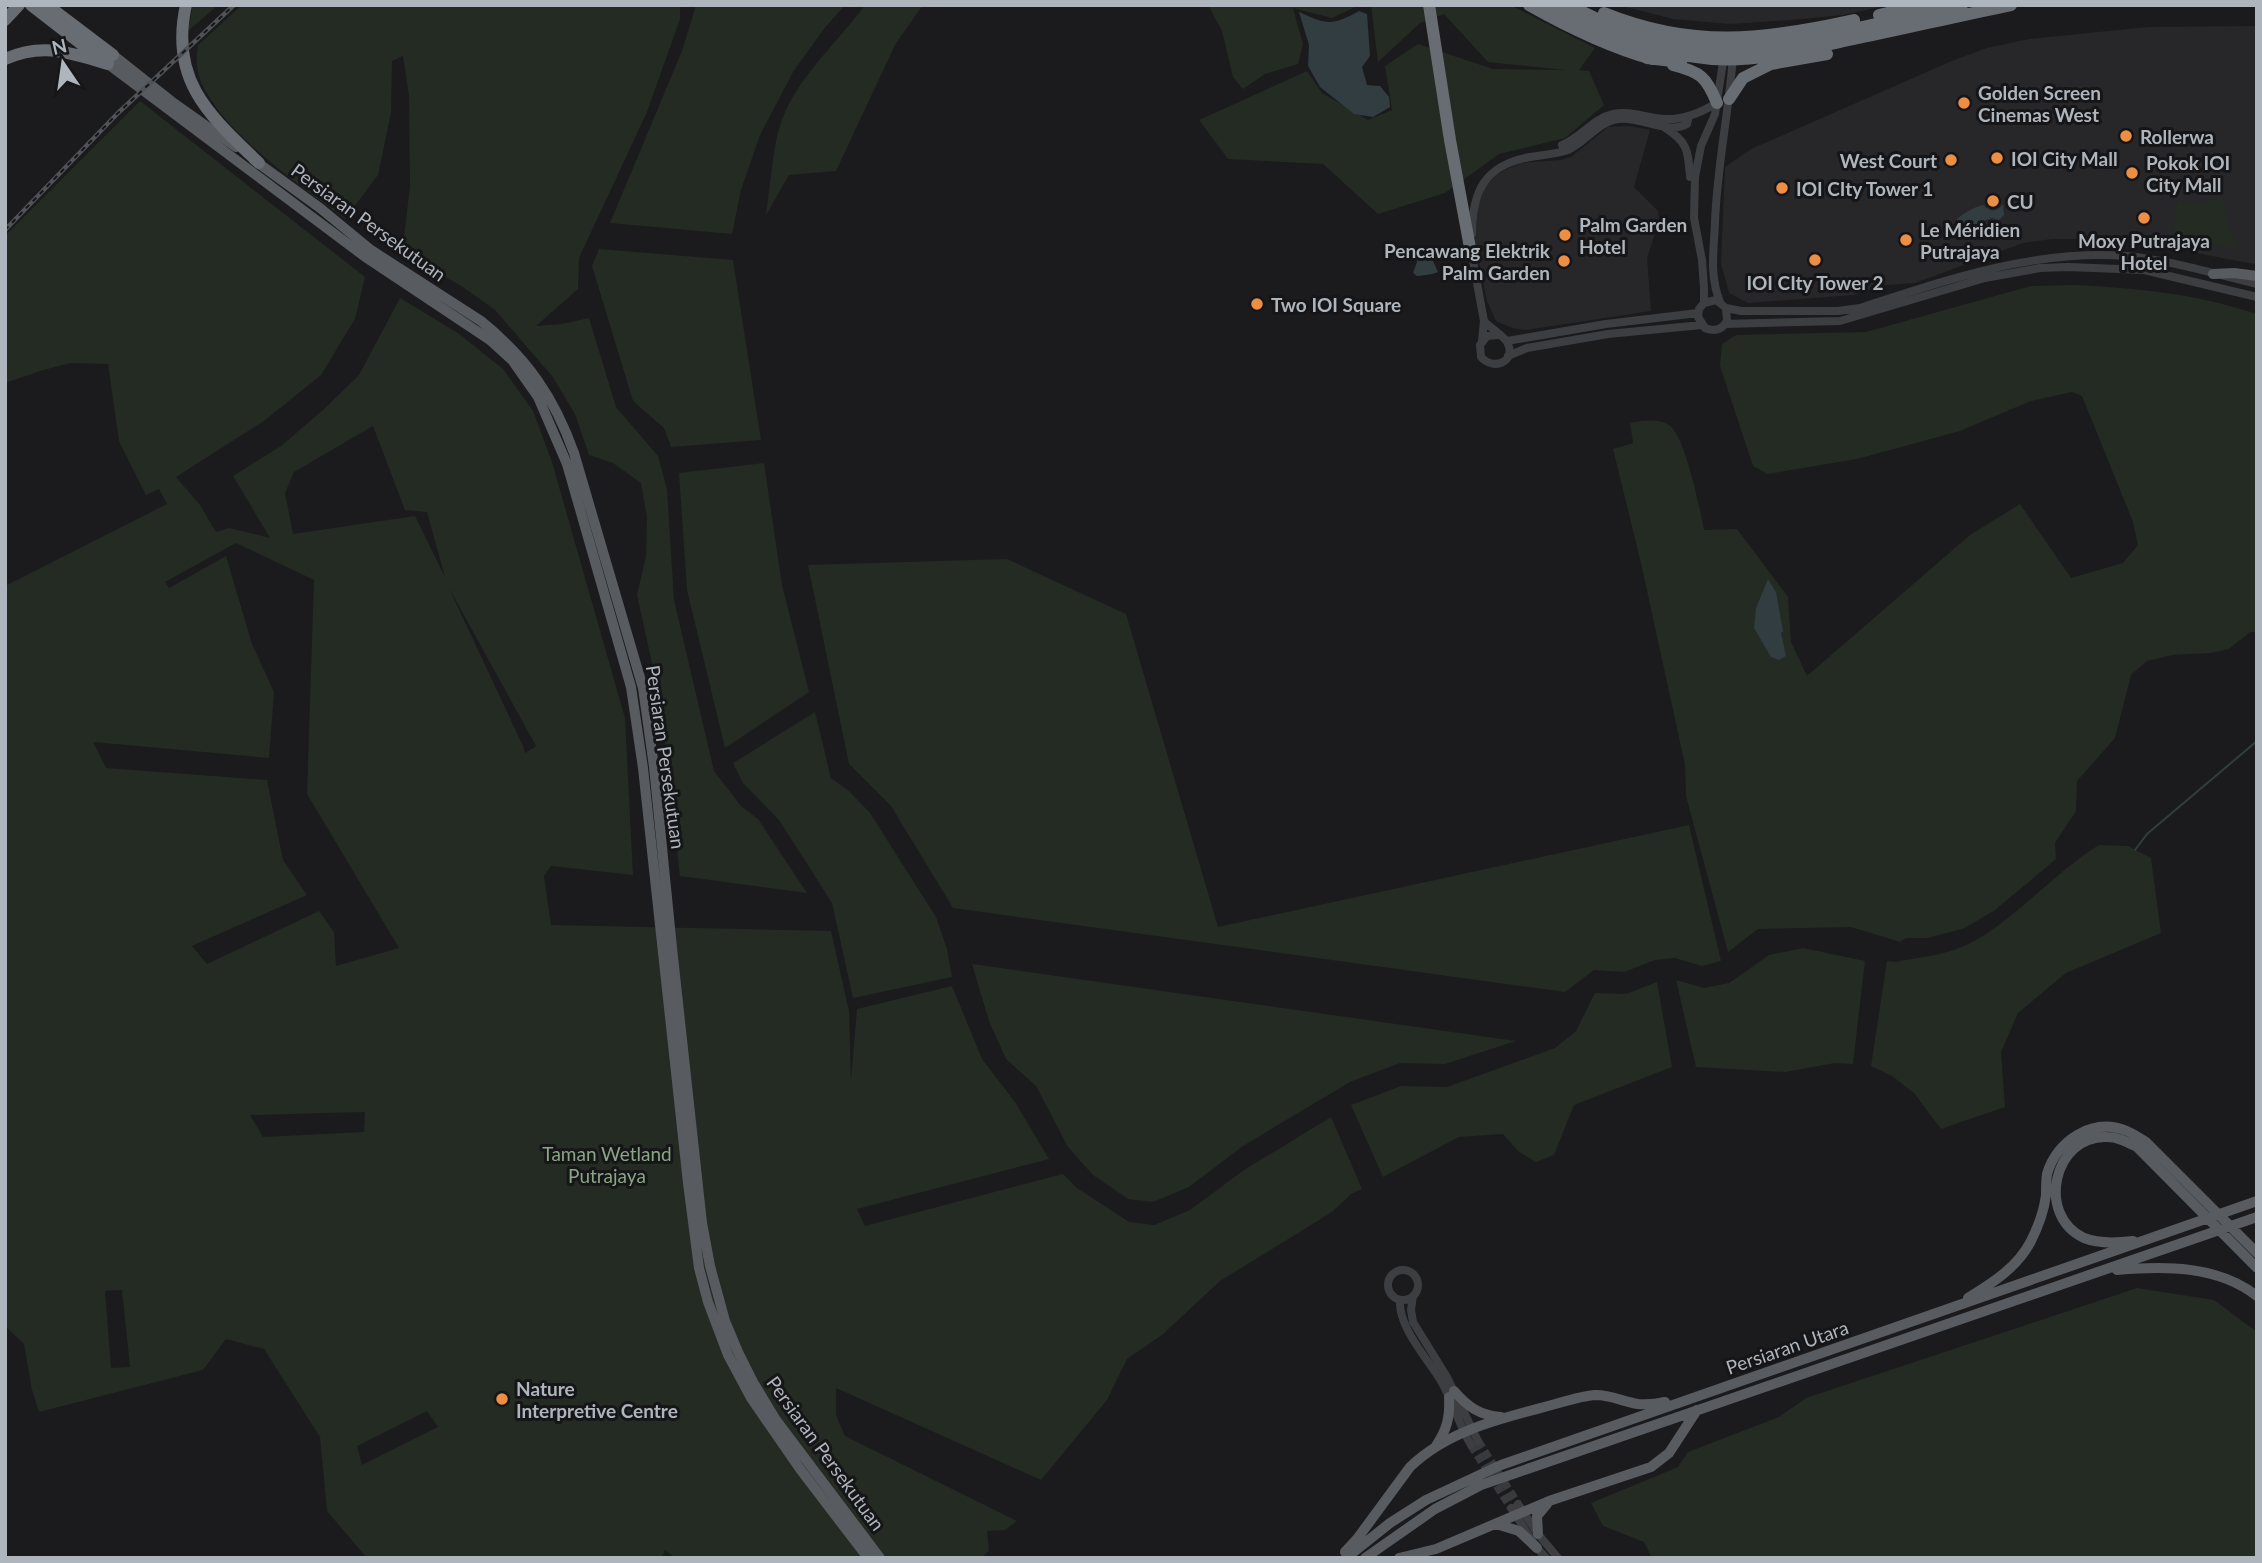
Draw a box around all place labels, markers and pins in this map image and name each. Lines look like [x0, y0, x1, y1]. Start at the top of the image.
place label: Golden Screen Cinemas West [1978, 81, 2101, 126]
marker: Golden Screen Cinemas West [1956, 95, 1972, 111]
place label: Rollerwa [2140, 125, 2214, 148]
marker: Rollerwa [2118, 128, 2134, 144]
place label: IOI City Mall [2011, 147, 2118, 170]
place label: West Court [1840, 149, 1937, 172]
marker: IOI City Mall [1989, 150, 2005, 166]
place label: Pokok IOI City Mall [2146, 151, 2230, 196]
marker: West Court [1943, 152, 1959, 168]
marker: Pokok IOI City Mall [2124, 165, 2140, 181]
place label: IOI CIty Tower 1 [1796, 177, 1933, 200]
marker: IOI CIty Tower 1 [1774, 180, 1790, 196]
place label: CU [2007, 190, 2034, 213]
marker: CU [1985, 193, 2001, 209]
marker: Moxy Putrajaya Hotel [2136, 210, 2152, 226]
place label: Palm Garden Hotel [1579, 213, 1687, 258]
place label: Le Méridien Putrajaya [1920, 218, 2020, 263]
marker: Palm Garden Hotel [1557, 227, 1573, 243]
place label: Moxy Putrajaya Hotel [2078, 229, 2210, 274]
marker: Le Méridien Putrajaya [1898, 232, 1914, 248]
place label: Pencawang Elektrik Palm Garden [1384, 239, 1551, 284]
marker: IOI CIty Tower 2 [1807, 252, 1823, 268]
marker: Pencawang Elektrik Palm Garden [1556, 253, 1572, 269]
place label: IOI CIty Tower 2 [1746, 271, 1884, 294]
place label: Two IOI Square [1271, 293, 1401, 316]
marker: Two IOI Square [1249, 296, 1265, 312]
place label: Nature Interpretive Centre [516, 1377, 678, 1422]
marker: Nature Interpretive Centre [494, 1391, 510, 1407]

